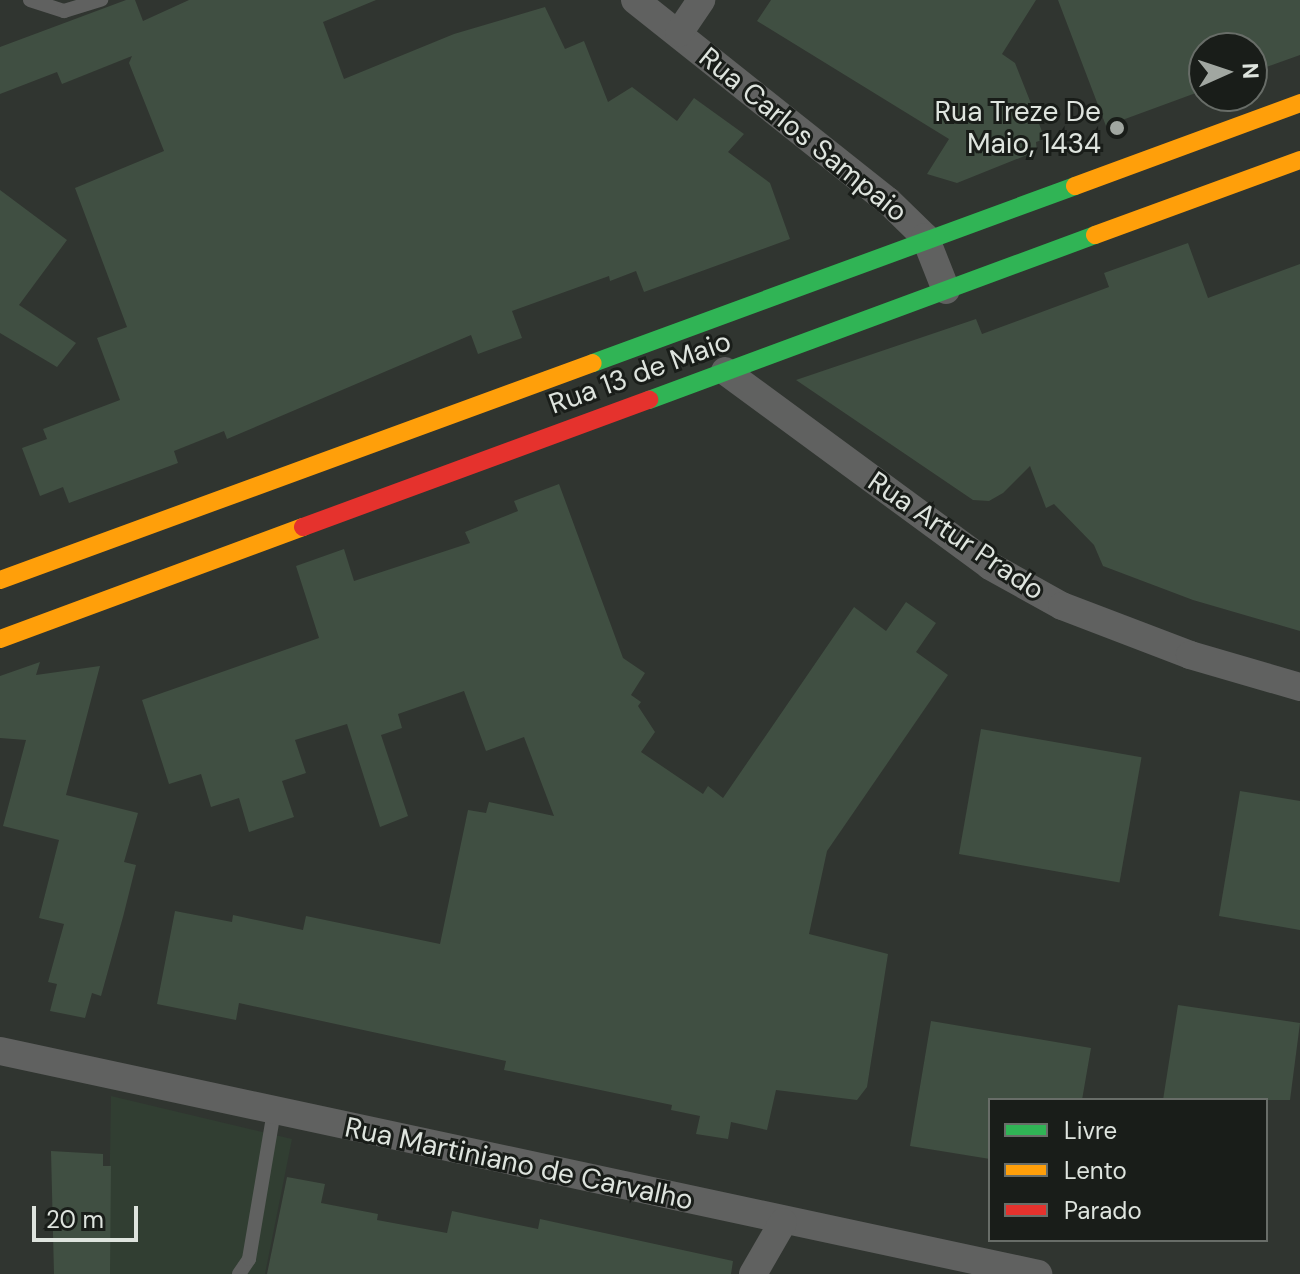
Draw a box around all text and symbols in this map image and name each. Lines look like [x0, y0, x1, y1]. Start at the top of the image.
north arrow [1188, 32, 1268, 112]
street label: Rua Carlos Sampaio [692, 41, 914, 229]
text: N [1236, 62, 1265, 80]
place label: Rua Treze De Maio, 1434 [934, 95, 1101, 161]
marker: Rua Treze De Maio, 1434 [1108, 119, 1126, 137]
street label: Rua 13 de Maio [544, 325, 736, 421]
street label: Rua Artur Prado [862, 465, 1050, 607]
legend [988, 1098, 1268, 1242]
street label: Rua Martiniano de Carvalho [342, 1111, 696, 1217]
text: Livre [1064, 1115, 1117, 1146]
text: Lento [1064, 1155, 1127, 1186]
scale bar [36, 1190, 142, 1240]
text: Parado [1064, 1195, 1142, 1226]
text: 20 m [46, 1204, 104, 1235]

